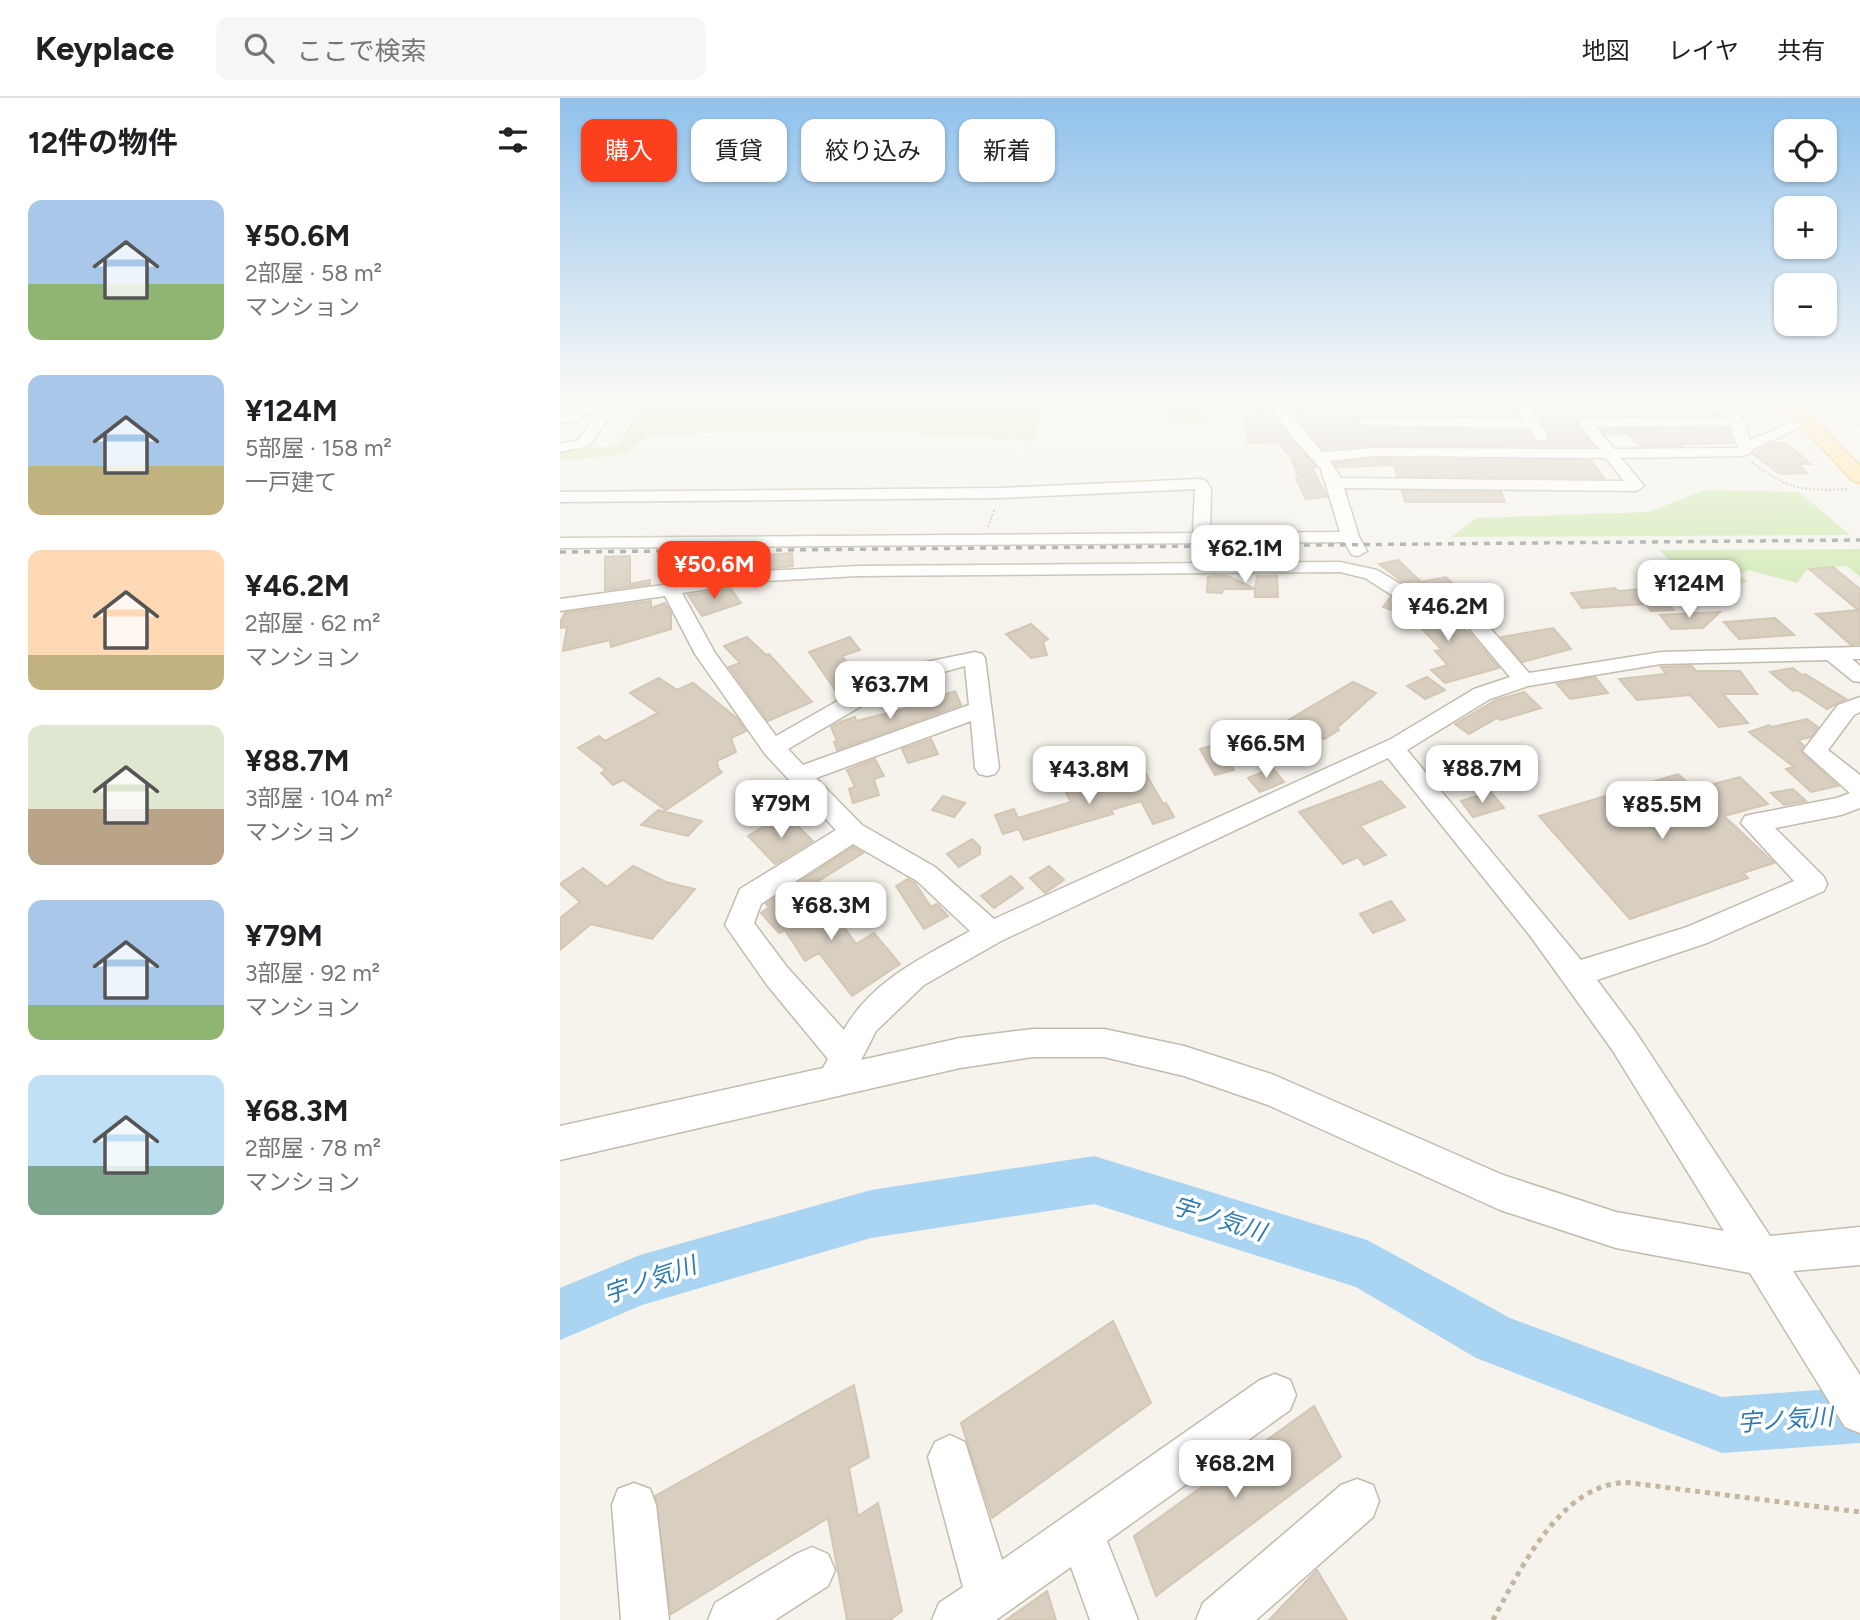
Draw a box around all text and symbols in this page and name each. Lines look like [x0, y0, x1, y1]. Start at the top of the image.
search box [216, 17, 706, 80]
text: Keyplace [35, 29, 174, 68]
icon: search [240, 29, 278, 67]
text: ここで検索 [296, 35, 426, 67]
text: 地図 [1582, 36, 1630, 65]
text: レイヤ [1668, 36, 1739, 65]
text: 共有 [1777, 36, 1825, 65]
chip: 購入 [581, 119, 677, 182]
chip: 賃貸 [691, 119, 787, 182]
chip: 絞り込み [801, 119, 945, 182]
chip: 新着 [959, 119, 1055, 182]
map controls [1774, 119, 1837, 336]
button: locate [1774, 119, 1837, 182]
icon: filters [494, 121, 532, 159]
text: 12件の物件 [28, 124, 178, 161]
button: + [1774, 196, 1837, 259]
text: ¥50.6M [245, 217, 350, 254]
icon: home [84, 228, 168, 312]
text: 2部屋 · 58 m² [245, 259, 382, 287]
button: − [1774, 273, 1837, 336]
text: マンション [245, 293, 360, 321]
text: ¥124M [245, 392, 338, 429]
icon: home [84, 403, 168, 487]
text: 5部屋 · 158 m² [245, 434, 392, 462]
text: 一戸建て [245, 468, 337, 496]
pin: ¥62.1M [1188, 526, 1302, 585]
text: ¥62.1M [1207, 534, 1283, 562]
pin: ¥50.6M [657, 542, 771, 601]
text: ¥50.6M [674, 550, 754, 578]
pin: ¥124M [1640, 560, 1738, 620]
text: ¥46.2M [245, 567, 350, 604]
text: ¥124M [1653, 569, 1725, 597]
icon: home [84, 578, 168, 662]
pin: ¥46.2M [1391, 584, 1505, 643]
text: ¥46.2M [1408, 592, 1488, 620]
text: 2部屋 · 62 m² [245, 609, 381, 637]
text: マンション [245, 643, 360, 671]
pin: ¥63.7M [833, 662, 947, 721]
text: ¥63.7M [851, 670, 929, 698]
pin: ¥66.5M [1209, 720, 1323, 780]
text: ¥66.5M [1226, 729, 1306, 757]
text: ¥88.7M [245, 742, 349, 779]
pin: ¥43.8M [1032, 746, 1146, 806]
pin: ¥88.7M [1425, 746, 1539, 805]
icon: home [84, 753, 168, 837]
text: ¥88.7M [1442, 754, 1522, 782]
text: ¥43.8M [1049, 755, 1129, 783]
pin: ¥79M [740, 780, 822, 840]
pin: ¥85.5M [1605, 782, 1719, 841]
text: 3部屋 · 104 m² [245, 784, 393, 812]
text: ¥79M [751, 789, 811, 817]
text: ¥85.5M [1622, 790, 1702, 818]
text: マンション [245, 818, 360, 846]
pin: ¥68.3M [774, 882, 888, 942]
text: ¥68.3M [791, 891, 871, 919]
text: ¥79M [245, 917, 323, 954]
icon: home [84, 928, 168, 1012]
text: 3部屋 · 92 m² [245, 959, 380, 987]
text: マンション [245, 993, 360, 1021]
text: ¥68.3M [245, 1092, 348, 1129]
icon: home [84, 1103, 168, 1187]
text: 2部屋 · 78 m² [245, 1134, 381, 1162]
text: マンション [245, 1168, 360, 1196]
water label: 宇ノ気川 [1169, 1191, 1272, 1247]
water label: 宇ノ気川 [600, 1249, 703, 1309]
water label: 宇ノ気川 [1736, 1401, 1837, 1437]
pin: ¥68.2M [1178, 1440, 1292, 1500]
text: ¥68.2M [1195, 1449, 1275, 1477]

